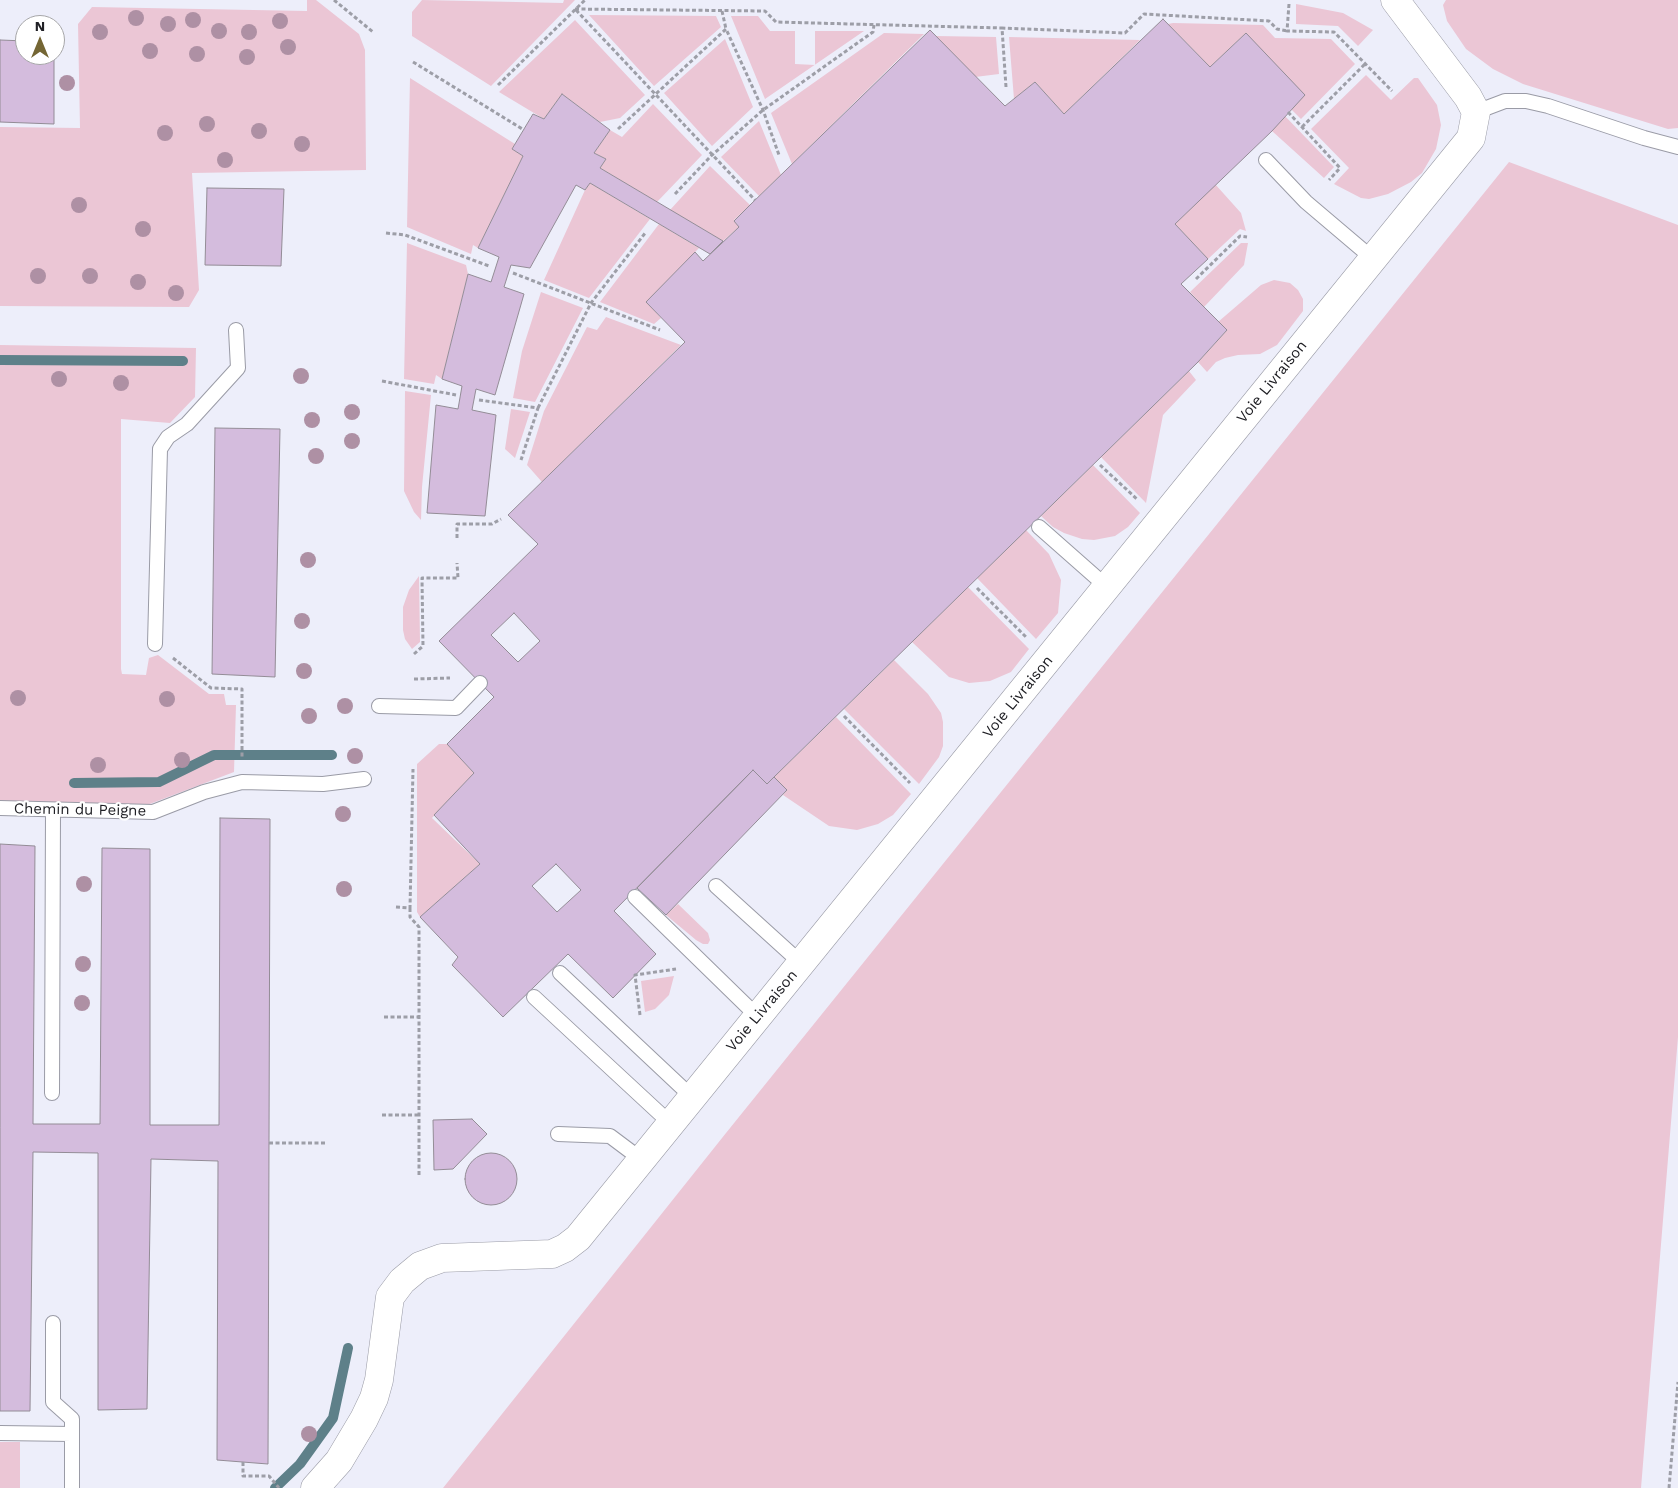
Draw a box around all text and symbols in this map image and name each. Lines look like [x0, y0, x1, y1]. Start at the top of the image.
north arrow [15, 15, 65, 65]
text: N [35, 18, 45, 34]
street label: Voie Livraison [1233, 337, 1311, 427]
street label: Voie Livraison [979, 652, 1057, 742]
street label: Chemin du Peigne [14, 800, 146, 820]
street label: Voie Livraison [723, 966, 801, 1056]

